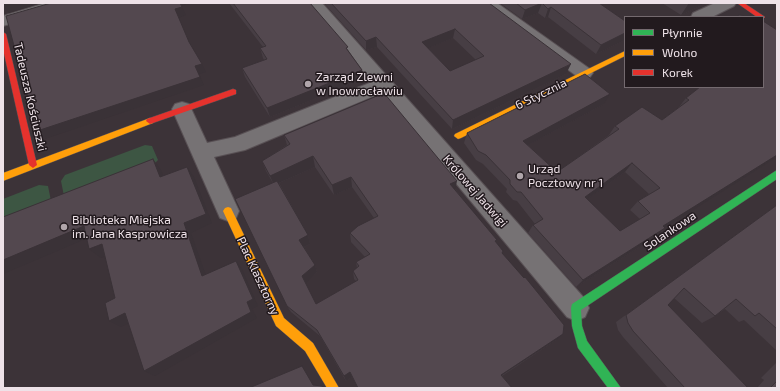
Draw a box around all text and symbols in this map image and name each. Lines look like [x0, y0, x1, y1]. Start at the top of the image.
legend [624, 16, 764, 88]
text: Płynnie [662, 25, 702, 39]
street label: Tadeusza Kościuszki [11, 41, 49, 153]
text: Wolno [662, 45, 697, 59]
text: Korek [662, 65, 693, 79]
place label: Zarząd Zlewni w Inowrocławiu [316, 70, 403, 98]
street label: 6 Stycznia [513, 75, 569, 113]
marker: Zarząd Zlewni w Inowrocławiu [303, 79, 313, 89]
street label: Królowej Jadwigi [440, 152, 510, 230]
place label: Urząd Pocztowy nr 1 [528, 162, 603, 190]
marker: Urząd Pocztowy nr 1 [515, 171, 525, 181]
street label: Solankowa [641, 208, 699, 254]
place label: Biblioteka Miejska im. Jana Kasprowicza [72, 213, 187, 241]
marker: Biblioteka Miejska im. Jana Kasprowicza [59, 222, 69, 232]
street label: Plac Klasztorny [234, 235, 282, 317]

